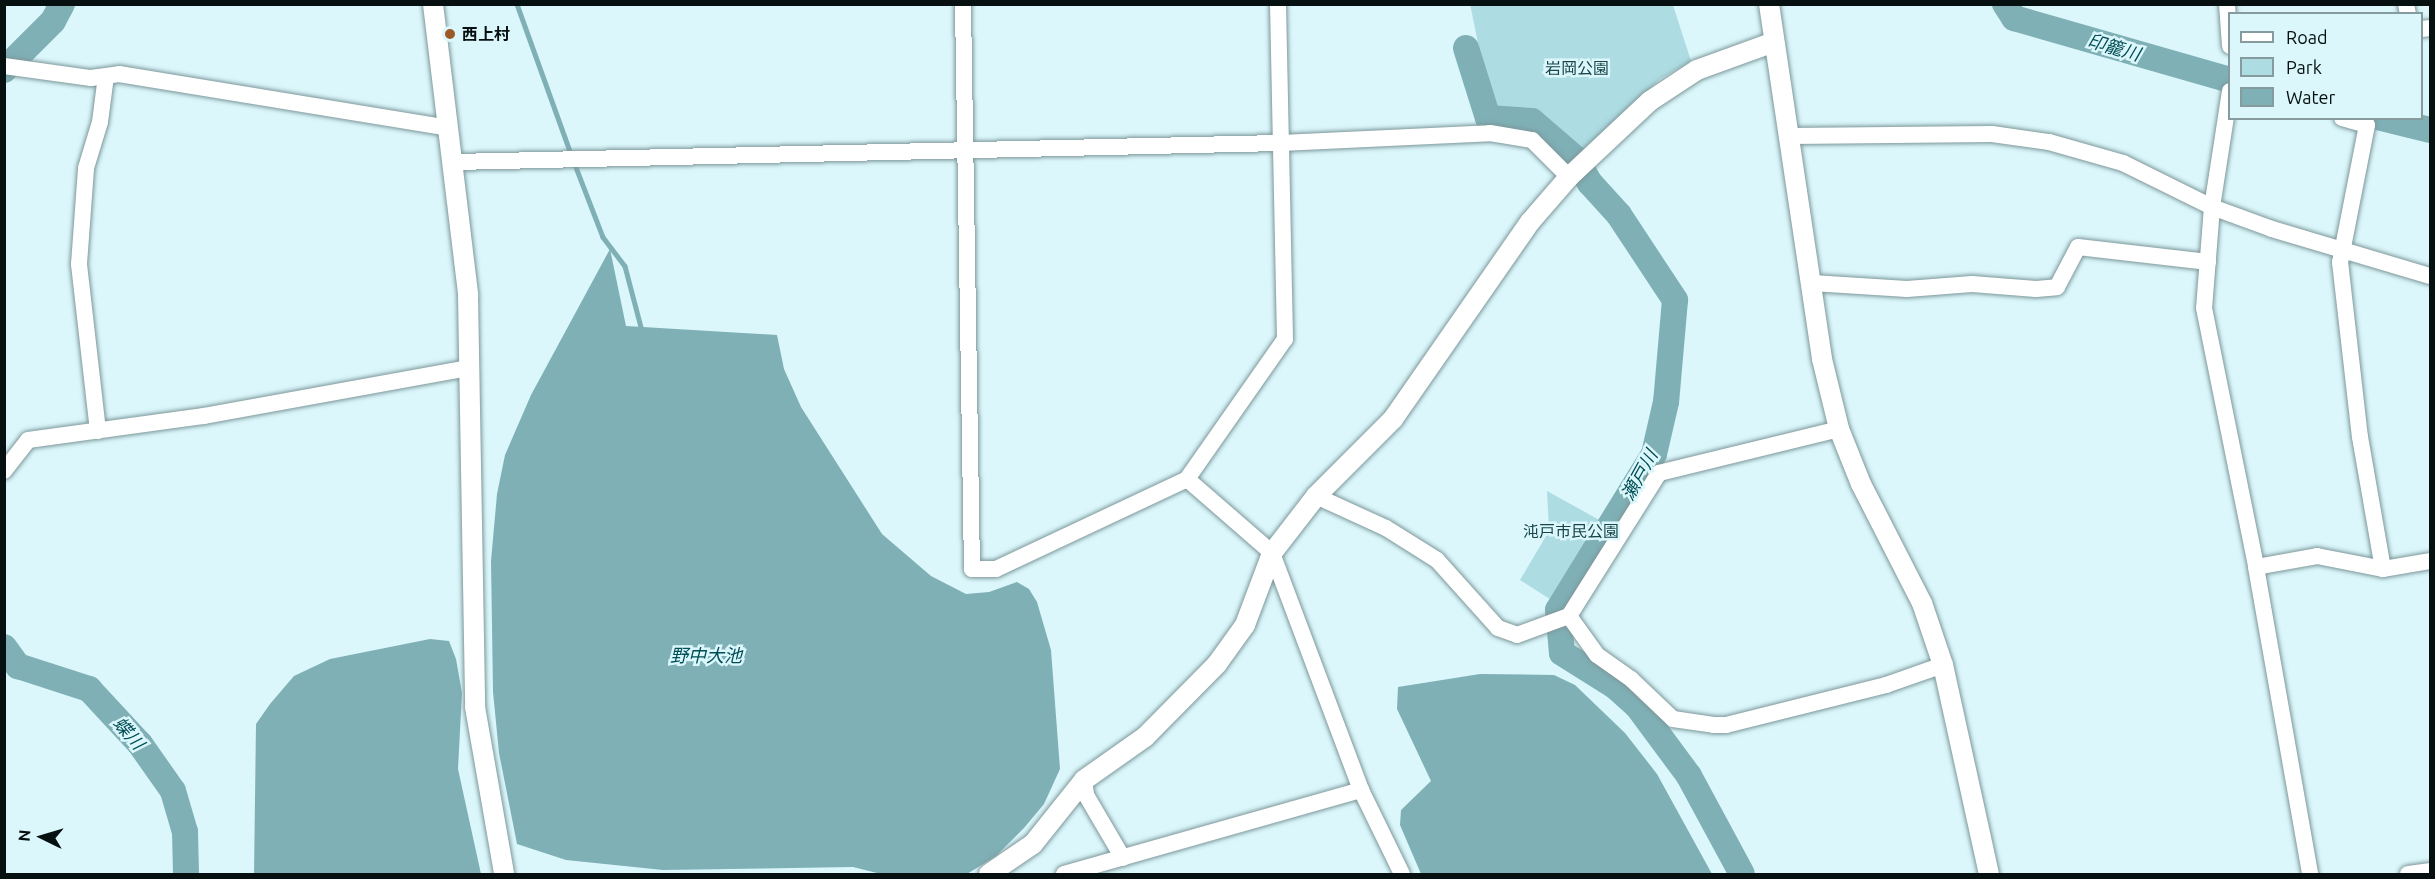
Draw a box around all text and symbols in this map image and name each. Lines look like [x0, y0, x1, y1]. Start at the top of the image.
legend [2228, 12, 2423, 120]
place label: 西上村 [462, 24, 510, 44]
marker: 西上村 [443, 27, 457, 41]
text: Road [2286, 27, 2328, 47]
water label: 印籠川 [2085, 29, 2143, 65]
text: Park [2286, 57, 2322, 77]
park label: 岩岡公園 [1545, 58, 1609, 78]
text: Water [2286, 87, 2335, 107]
water label: 瀬戸川 [1616, 446, 1662, 504]
park label: 沌戸市民公園 [1523, 521, 1619, 541]
water label: 野中大池 [670, 644, 742, 666]
water label: 蝶川 [109, 712, 149, 754]
north arrow [12, 807, 72, 867]
text: N [15, 829, 34, 842]

